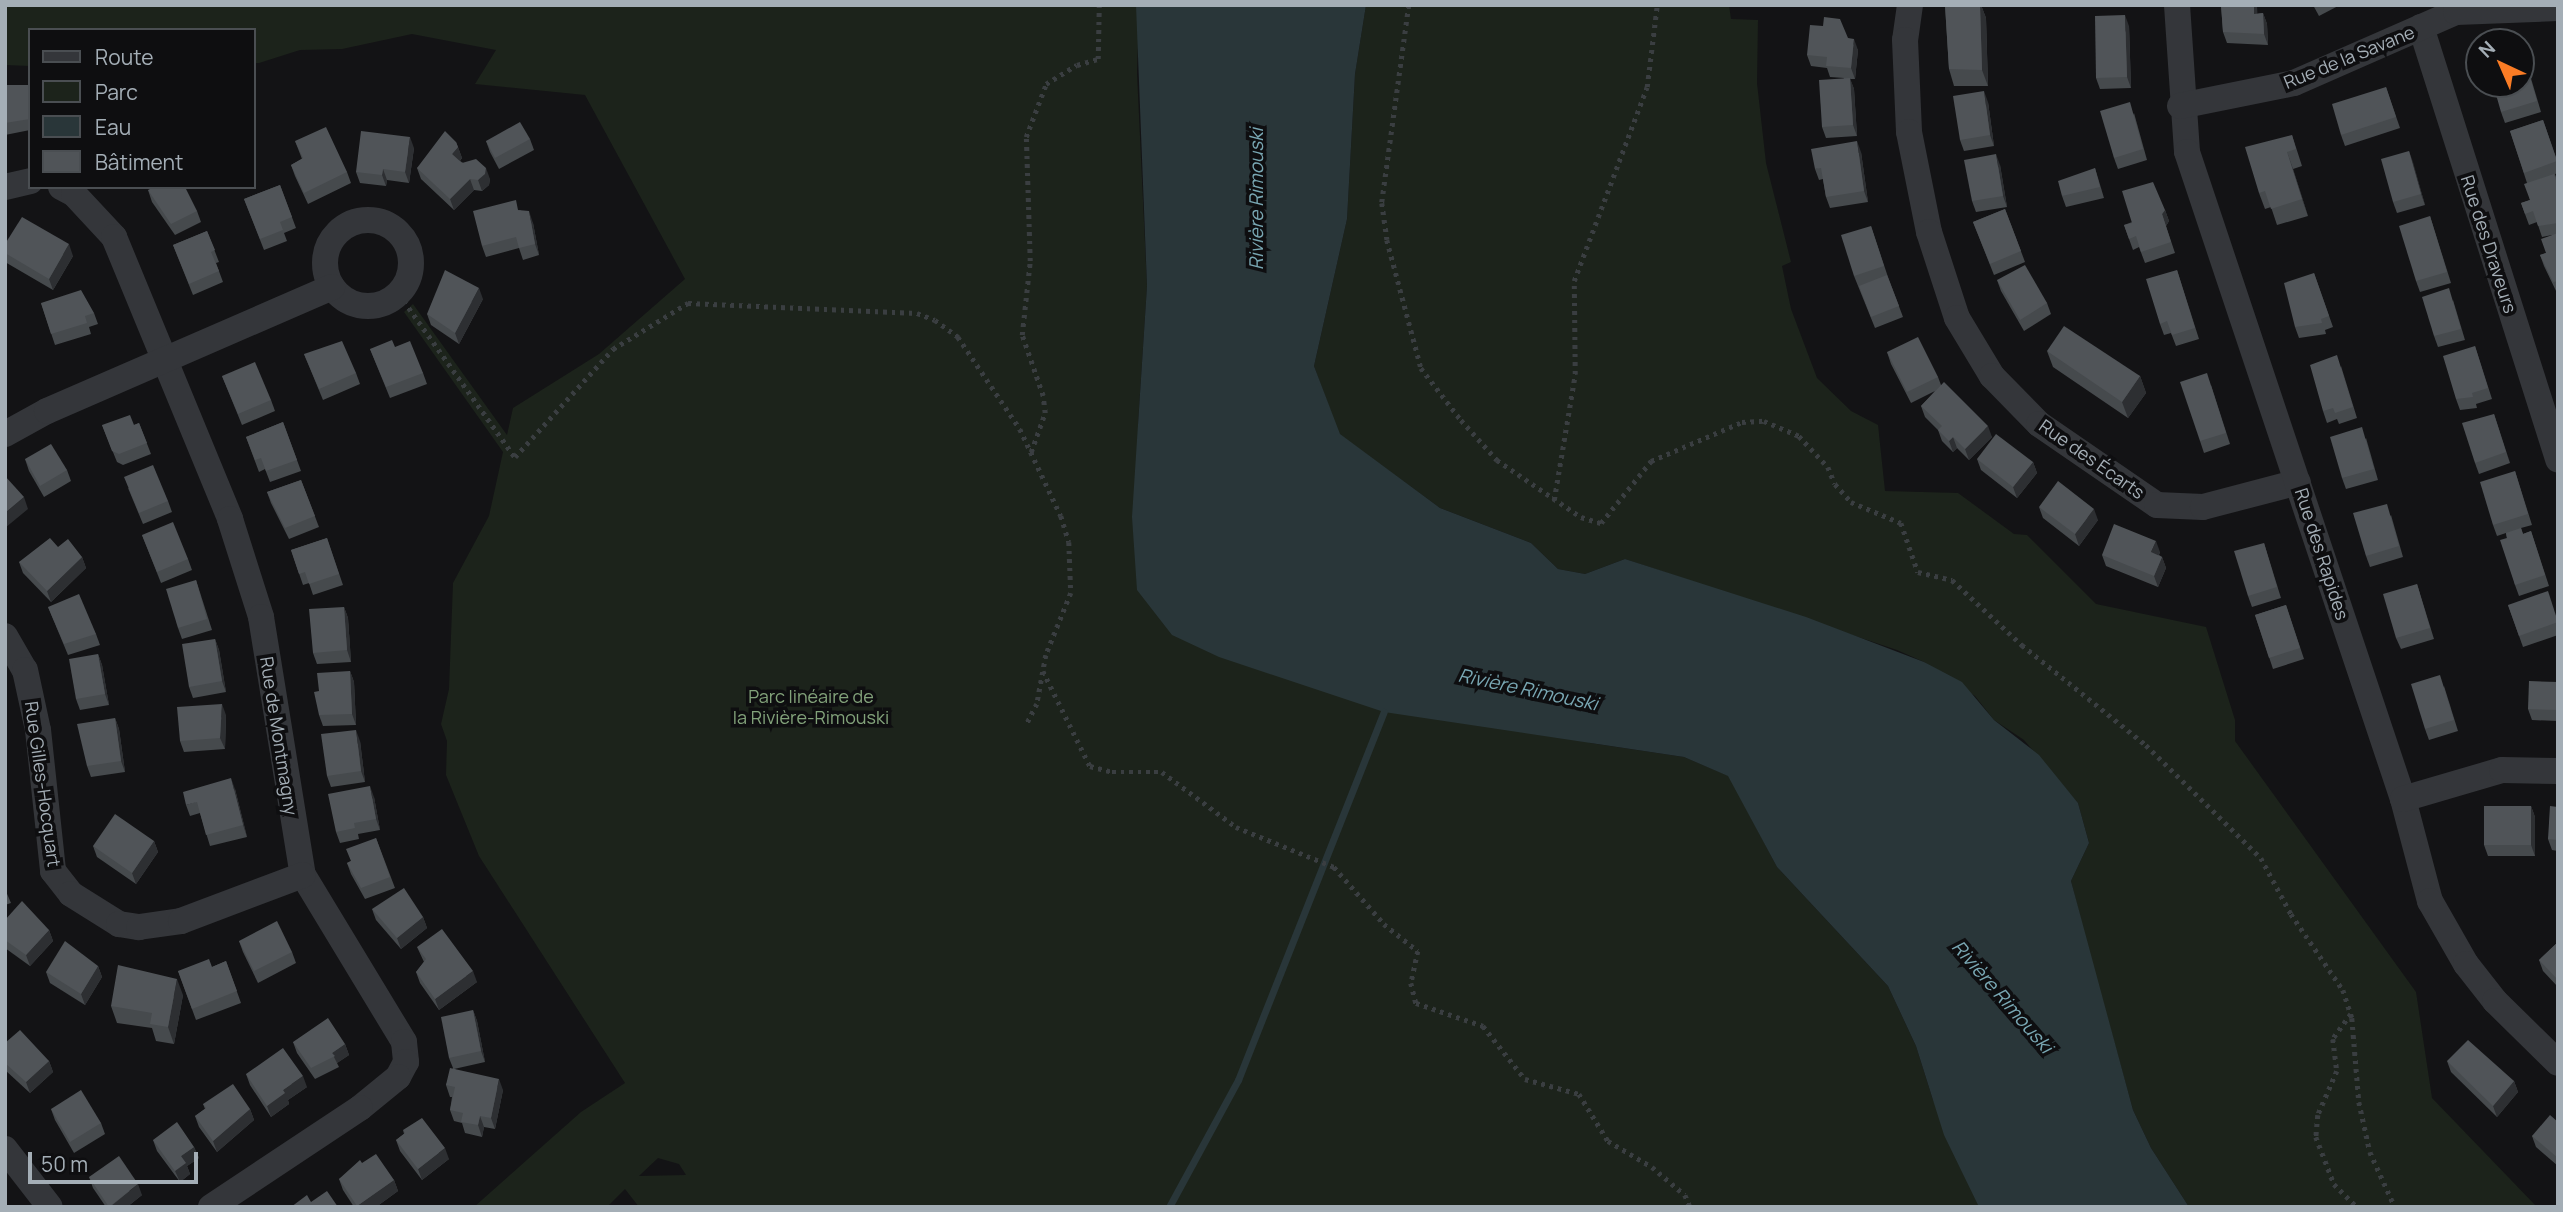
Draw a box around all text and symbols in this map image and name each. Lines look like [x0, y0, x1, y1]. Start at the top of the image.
street label: Rue de la Savane [2280, 21, 2418, 93]
legend [28, 28, 256, 189]
north arrow [2465, 28, 2535, 98]
text: N [2473, 35, 2501, 63]
text: Route [95, 43, 153, 71]
text: Parc [95, 78, 138, 106]
text: Eau [95, 113, 131, 141]
water label: Rivière Rimouski [1246, 128, 1268, 270]
text: Bâtiment [95, 148, 183, 176]
street label: Rue des Draveurs [2457, 172, 2521, 316]
street label: Rue des Écarts [2035, 415, 2149, 503]
street label: Rue des Rapides [2291, 485, 2353, 623]
street label: Rue de Montmagny [256, 655, 302, 817]
water label: Rivière Rimouski [1456, 664, 1600, 716]
park label: Parc linéaire de la Rivière-Rimouski [733, 686, 889, 728]
street label: Rue Gilles-Hocquart [21, 700, 65, 868]
water label: Rivière Rimouski [1947, 936, 2057, 1058]
scale bar [32, 1138, 201, 1182]
text: 50 m [41, 1150, 88, 1178]

